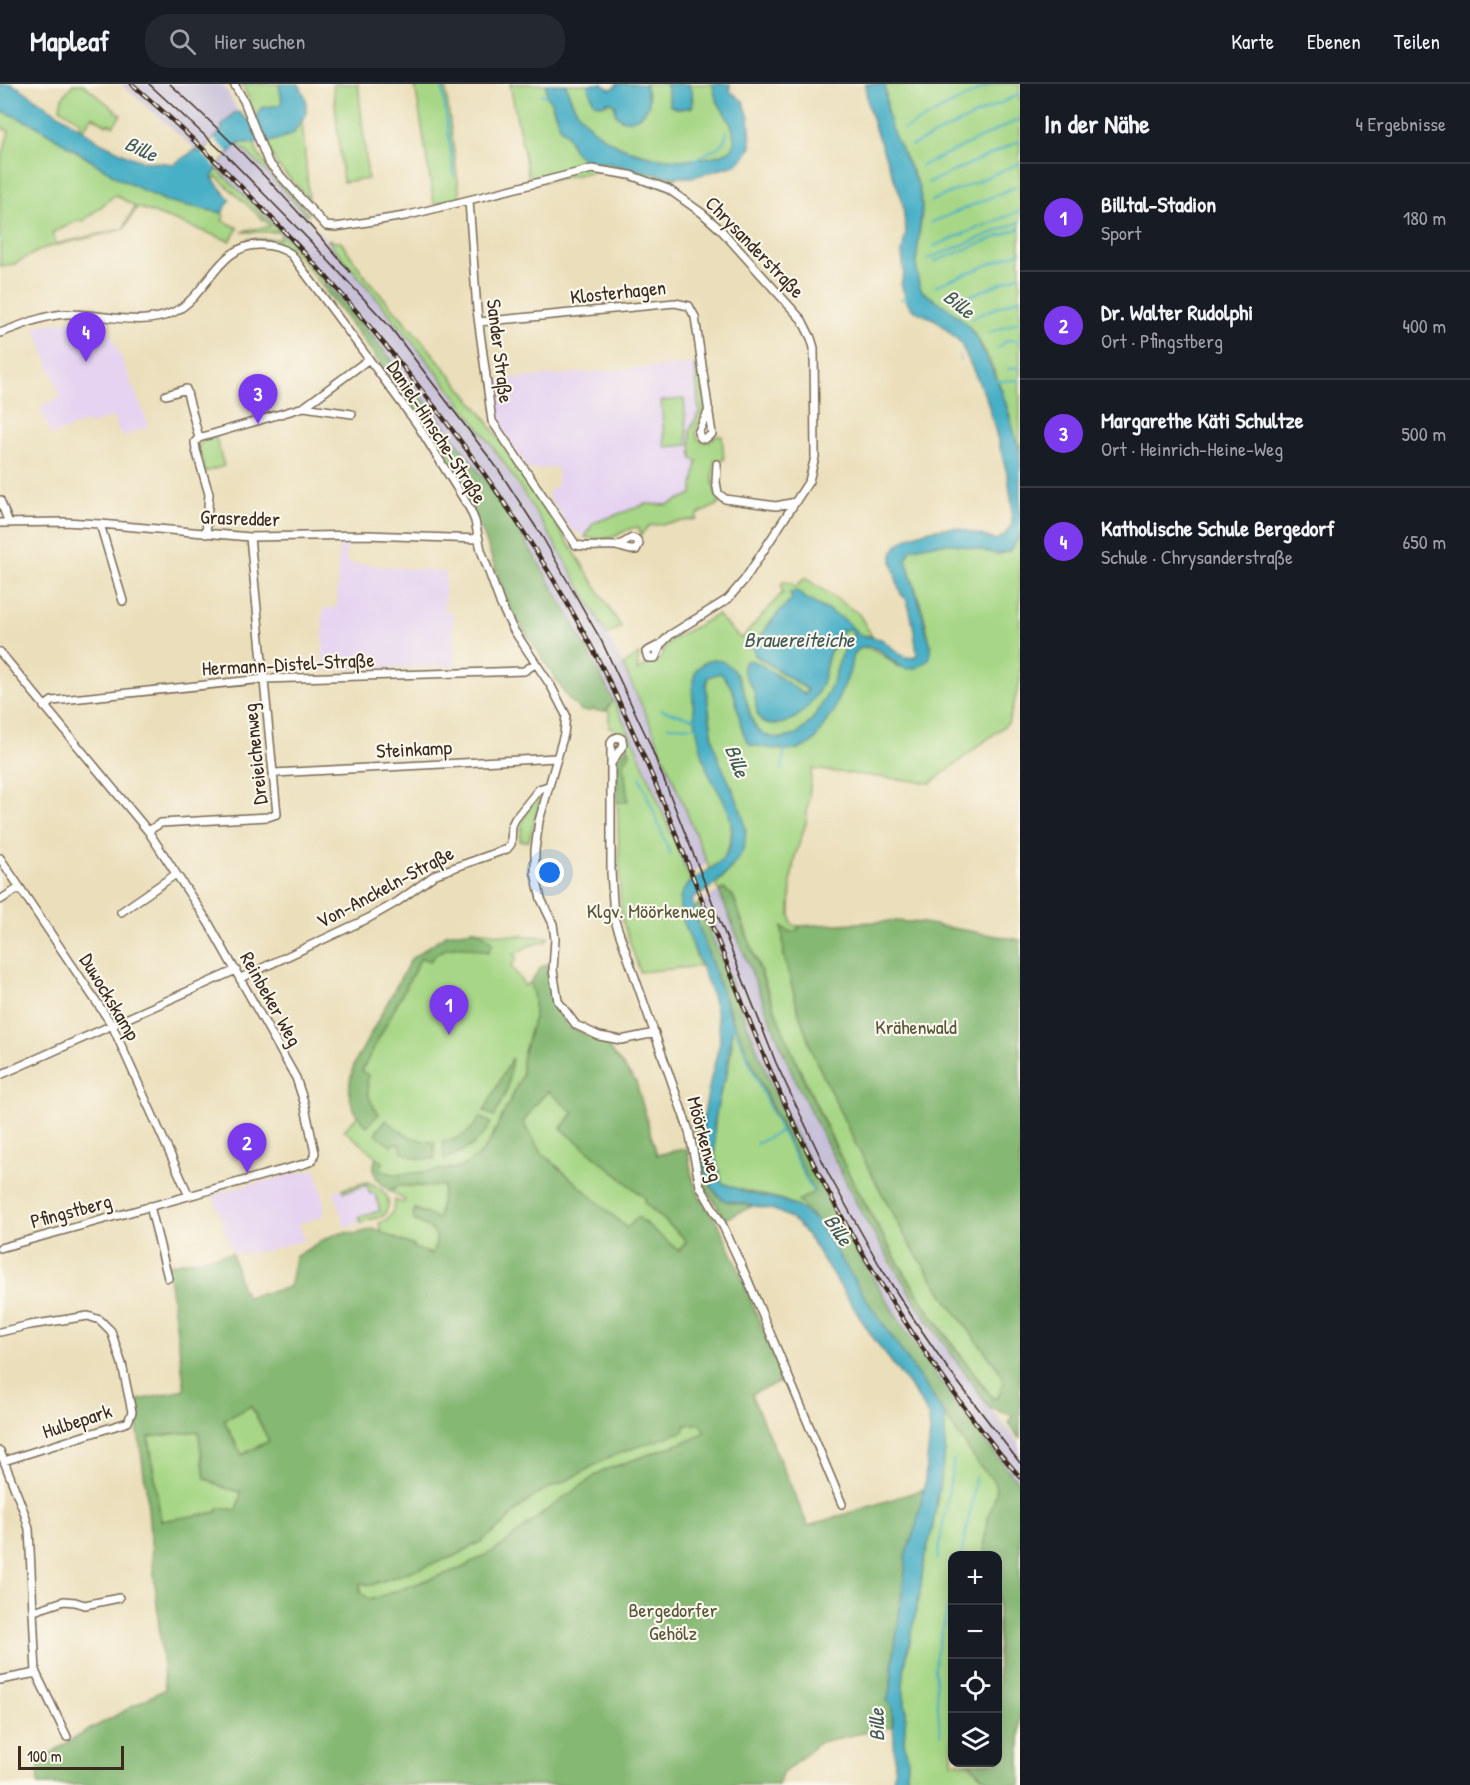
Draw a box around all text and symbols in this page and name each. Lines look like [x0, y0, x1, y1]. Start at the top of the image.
search box [145, 14, 565, 68]
text: Mapleaf [30, 22, 109, 60]
icon: search [166, 25, 199, 58]
text: Hier suchen [214, 26, 306, 56]
text: Karte [1231, 27, 1274, 56]
text: Ebenen [1307, 27, 1361, 56]
text: Teilen [1394, 27, 1440, 56]
text: In der Nähe [1044, 106, 1150, 141]
text: 4 Ergebnisse [1355, 110, 1446, 137]
water label: Bille [120, 128, 164, 169]
text: Billtal-Stadion [1101, 189, 1216, 219]
street label: Chrysanderstraße [700, 190, 811, 304]
text: 1 [1060, 204, 1067, 231]
text: 180 m [1403, 204, 1446, 231]
text: Sport [1101, 219, 1141, 246]
street label: Klosterhagen [569, 273, 667, 310]
water label: Bille [937, 282, 982, 326]
text: Dr. Walter Rudolphi [1101, 297, 1253, 327]
street label: Sander Straße [481, 298, 520, 404]
pin: 4 [66, 312, 106, 362]
text: 2 [1059, 312, 1068, 339]
text: 400 m [1402, 312, 1446, 339]
text: Ort · Pfingstberg [1101, 327, 1223, 354]
street label: Daniel-Hinsche-Straße [381, 355, 494, 508]
pin: 3 [238, 374, 278, 424]
text: Margarethe Käti Schultze [1101, 405, 1303, 435]
text: 3 [1059, 420, 1068, 447]
text: 500 m [1401, 420, 1446, 447]
text: Ort · Heinrich-Heine-Weg [1101, 435, 1283, 462]
street label: Grasredder [200, 503, 281, 532]
text: Katholische Schule Bergedorf [1101, 513, 1335, 543]
text: 4 [1060, 528, 1067, 555]
text: 650 m [1402, 528, 1446, 555]
text: Schule · Chrysanderstraße [1101, 543, 1293, 570]
water label: Brauereiteiche [744, 625, 856, 654]
street label: Hermann-Distel-Straße [201, 645, 375, 682]
street label: Dreieichenweg [236, 702, 273, 806]
street label: Steinkamp [375, 733, 453, 764]
water label: Bille [718, 740, 757, 783]
street label: Von-Anckeln-Straße [311, 839, 458, 934]
your location [535, 858, 564, 887]
park label: Klgv. Möörkenweg [587, 897, 715, 924]
street label: Reinbeker Weg [234, 947, 309, 1051]
street label: Duwockskamp [74, 948, 147, 1046]
pin: 1 [430, 986, 468, 1035]
park label: Krähenwald [875, 1013, 957, 1040]
street label: Möörkenweg [681, 1093, 730, 1185]
pin: 2 [228, 1124, 266, 1173]
street label: Pfingstberg [27, 1187, 115, 1234]
water label: Bille [817, 1208, 861, 1253]
street label: Hulbepark [39, 1397, 115, 1444]
map controls [948, 1551, 1002, 1767]
button: + [948, 1551, 1002, 1605]
park label: Bergedorfer Gehölz [628, 1596, 718, 1646]
button: − [948, 1605, 1002, 1659]
button: locate [948, 1659, 1002, 1713]
water label: Bille [862, 1707, 891, 1742]
button: layers [948, 1713, 1002, 1767]
scale bar [18, 1743, 124, 1770]
text: 100 m [27, 1745, 62, 1767]

